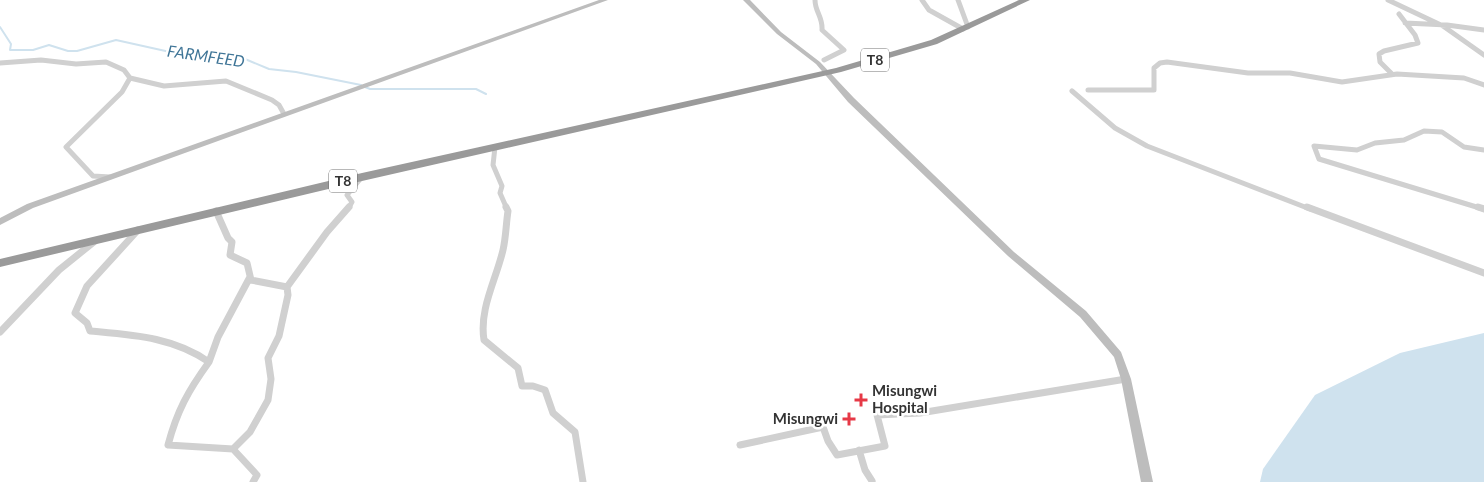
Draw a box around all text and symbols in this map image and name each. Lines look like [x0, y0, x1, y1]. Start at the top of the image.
water label: FARMFEED [166, 41, 246, 70]
road number: T8 [861, 48, 889, 72]
road number: T8 [329, 170, 357, 192]
place label: Misungwi Hospital [872, 381, 937, 416]
marker: Misungwi Hospital [854, 393, 868, 407]
place label: Misungwi [773, 409, 838, 427]
marker: Misungwi [842, 412, 856, 426]

